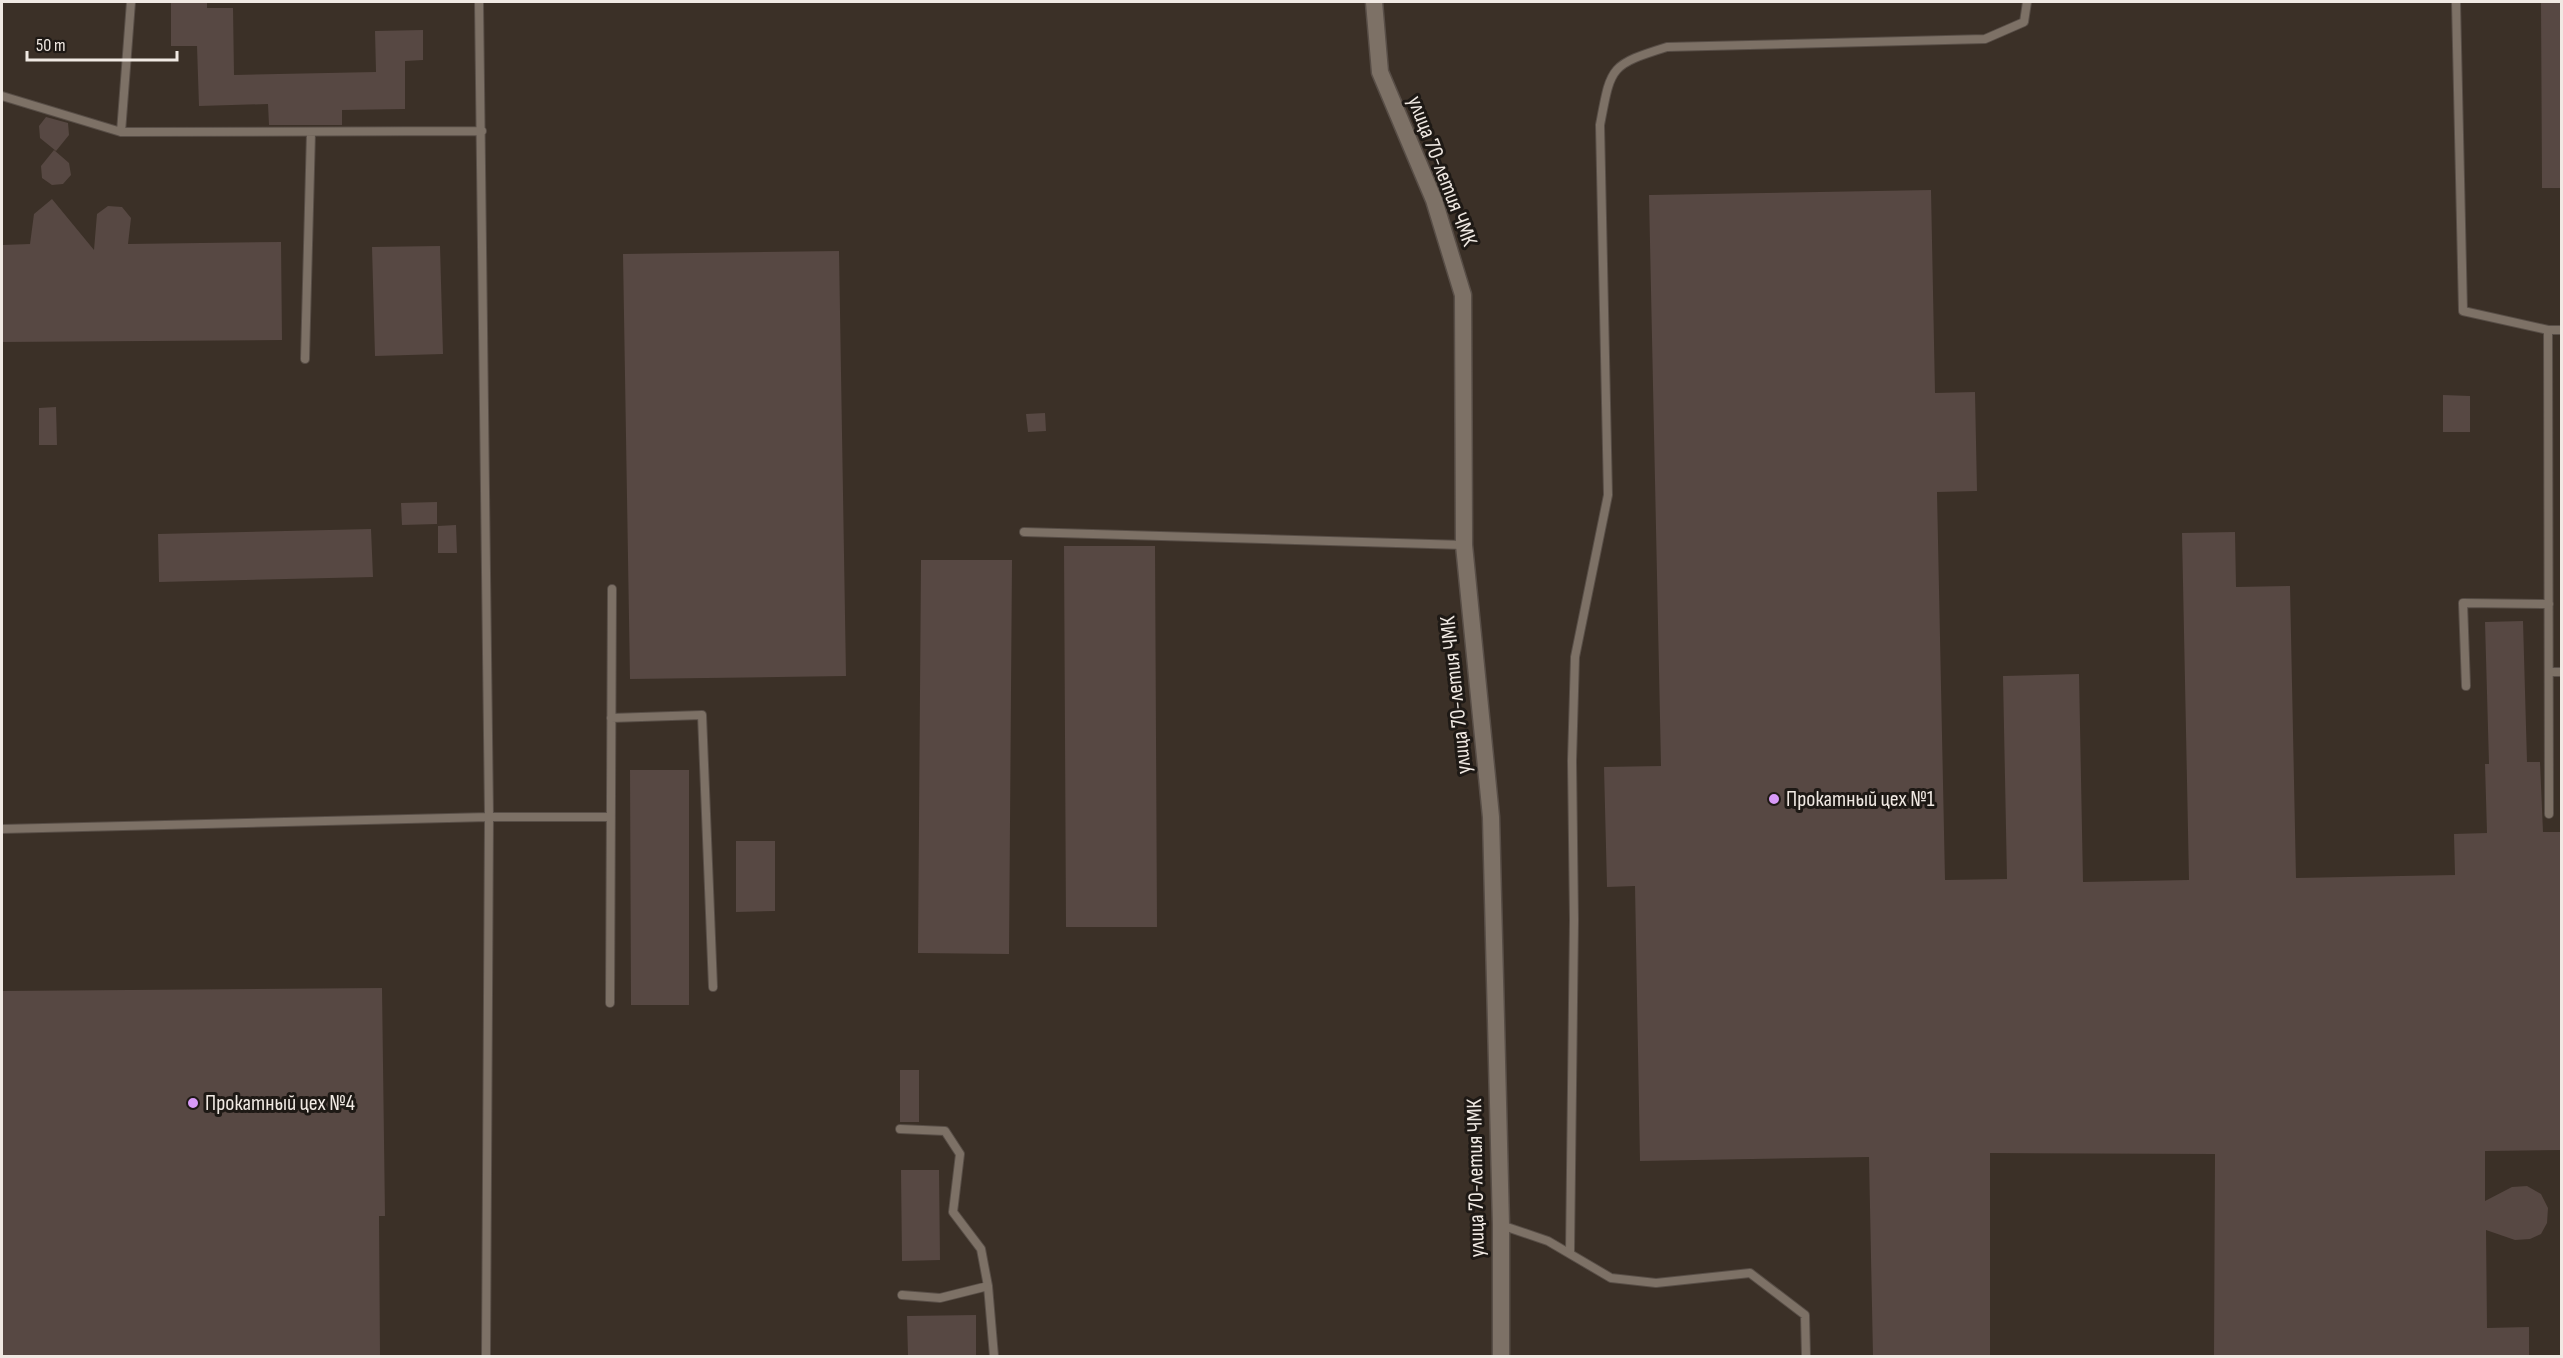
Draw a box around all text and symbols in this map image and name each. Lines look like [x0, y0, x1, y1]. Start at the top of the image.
scale bar [27, 24, 177, 62]
text: 50 m [36, 35, 66, 56]
street label: улица 70-летия ЧМК [1401, 92, 1483, 250]
street label: улица 70-летия ЧМК [1434, 615, 1478, 775]
place label: Прокатный цех №1 [1786, 786, 1935, 813]
marker: Прокатный цех №1 [1767, 792, 1781, 806]
place label: Прокатный цех №4 [205, 1090, 355, 1117]
marker: Прокатный цех №4 [186, 1096, 200, 1110]
street label: улица 70-летия ЧМК [1461, 1098, 1491, 1258]

